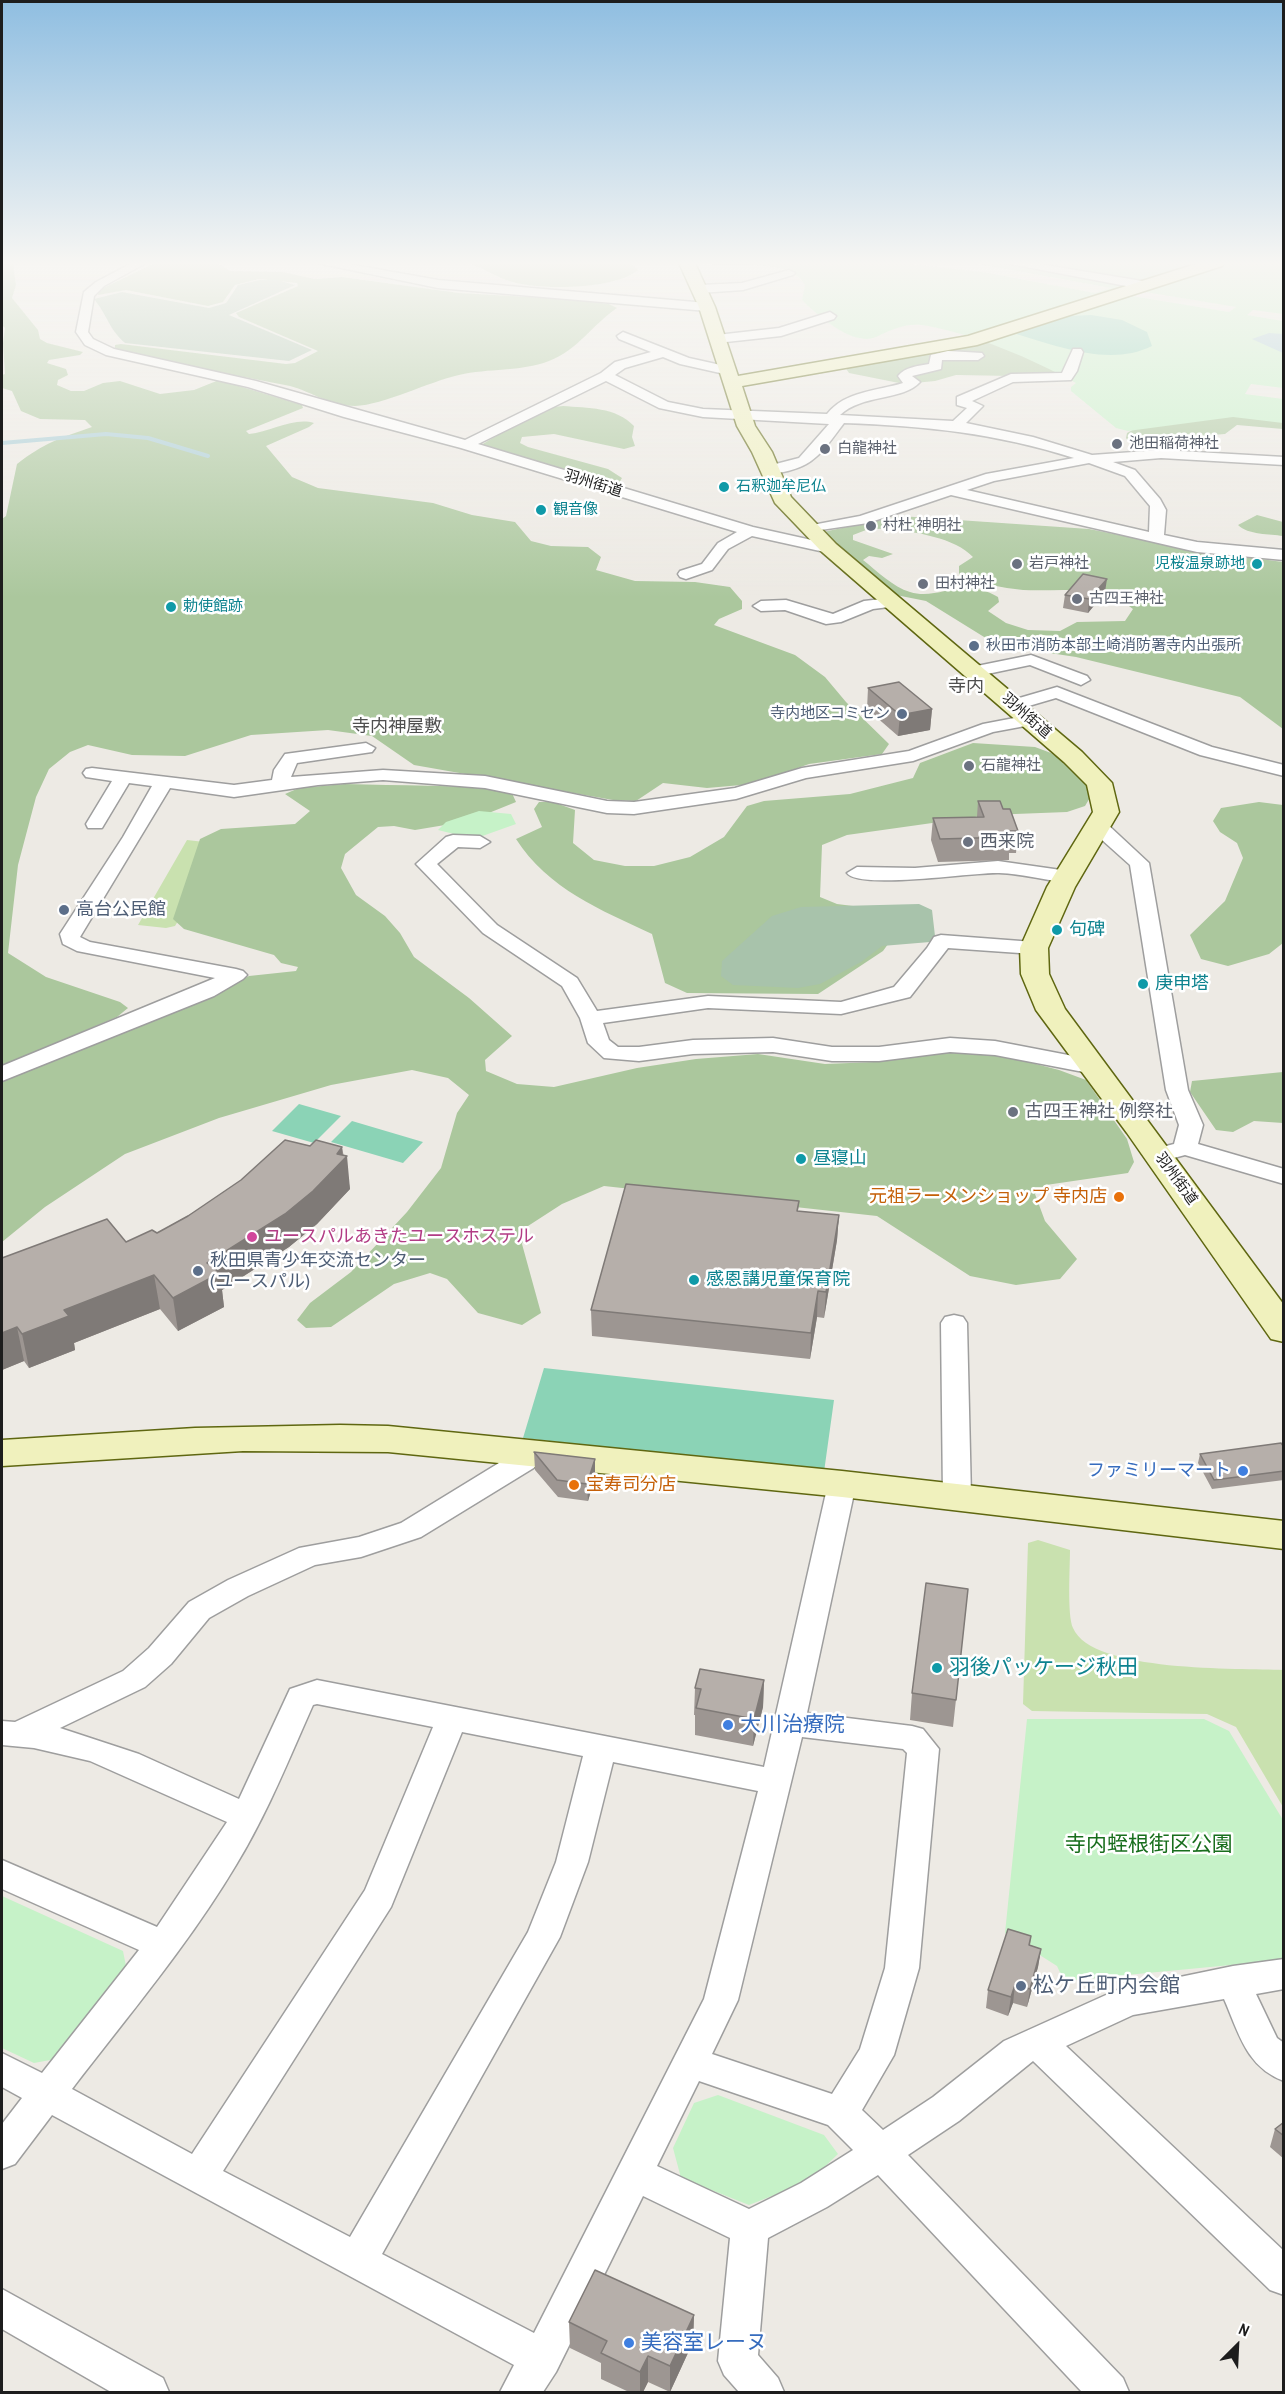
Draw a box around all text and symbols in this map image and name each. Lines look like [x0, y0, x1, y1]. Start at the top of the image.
place label: 池田稲荷神社 [1129, 435, 1219, 453]
marker: 池田稲荷神社 [1110, 437, 1124, 451]
place label: 白龍神社 [837, 440, 897, 458]
marker: 白龍神社 [818, 442, 832, 456]
street label: 羽州街道 [562, 467, 624, 501]
place label: 石釈迦牟尼仏 [736, 478, 826, 496]
marker: 石釈迦牟尼仏 [717, 480, 731, 494]
place label: 観音像 [553, 501, 598, 519]
marker: 観音像 [534, 503, 548, 517]
place label: 村杜 神明社 [883, 517, 961, 535]
marker: 村杜 神明社 [864, 519, 878, 533]
place label: 岩戸神社 [1029, 555, 1089, 573]
place label: 児桜温泉跡地 [1155, 555, 1245, 573]
marker: 岩戸神社 [1010, 557, 1024, 571]
marker: 児桜温泉跡地 [1250, 557, 1264, 571]
place label: 田村神社 [935, 575, 995, 593]
marker: 田村神社 [916, 577, 930, 591]
place label: 古四王神社 [1089, 590, 1164, 608]
marker: 古四王神社 [1070, 592, 1084, 606]
place label: 勅使館跡 [183, 598, 243, 616]
marker: 勅使館跡 [164, 600, 178, 614]
place label: 秋田市消防本部土崎消防署寺内出張所 [986, 637, 1241, 655]
marker: 秋田市消防本部土崎消防署寺内出張所 [967, 639, 981, 653]
district label: 寺内 [948, 676, 984, 698]
street label: 羽州街道 [997, 690, 1055, 742]
place label: 寺内地区コミセン [770, 705, 890, 723]
marker: 寺内地区コミセン [895, 707, 909, 721]
district label: 寺内神屋敷 [352, 716, 442, 738]
place label: 石龍神社 [981, 757, 1041, 775]
marker: 石龍神社 [962, 759, 976, 773]
place label: 西来院 [980, 831, 1034, 853]
marker: 西来院 [961, 835, 975, 849]
place label: 高台公民館 [76, 899, 166, 921]
marker: 高台公民館 [57, 903, 71, 917]
place label: 句碑 [1069, 919, 1105, 941]
marker: 句碑 [1050, 923, 1064, 937]
place label: 庚申塔 [1155, 973, 1209, 995]
marker: 庚申塔 [1136, 977, 1150, 991]
place label: 古四王神社 例祭社 [1025, 1101, 1173, 1123]
marker: 古四王神社 例祭社 [1006, 1105, 1020, 1119]
place label: 昼寝山 [813, 1148, 867, 1170]
street label: 羽州街道 [1151, 1149, 1201, 1209]
marker: 昼寝山 [794, 1152, 808, 1166]
place label: 元祖ラーメンショップ 寺内店 [869, 1186, 1107, 1208]
marker: 元祖ラーメンショップ 寺内店 [1112, 1190, 1126, 1204]
place label: ユースパルあきたユースホステル [264, 1226, 534, 1248]
marker: ユースパルあきたユースホステル [245, 1230, 259, 1244]
place label: 秋田県青少年交流センター (ユースパル) [210, 1250, 426, 1292]
marker: 秋田県青少年交流センター (ユースパル) [191, 1264, 205, 1278]
place label: 感恩講児童保育院 [706, 1269, 850, 1291]
marker: 感恩講児童保育院 [687, 1273, 701, 1287]
place label: ファミリーマート [1087, 1460, 1231, 1482]
marker: ファミリーマート [1236, 1464, 1250, 1478]
place label: 宝寿司分店 [586, 1474, 676, 1496]
marker: 宝寿司分店 [567, 1478, 581, 1492]
place label: 羽後パッケージ秋田 [949, 1655, 1138, 1681]
marker: 羽後パッケージ秋田 [930, 1661, 944, 1675]
place label: 大川治療院 [740, 1712, 845, 1738]
marker: 大川治療院 [721, 1718, 735, 1732]
park label: 寺内蛭根街区公園 [1065, 1832, 1233, 1858]
place label: 松ケ丘町内会館 [1033, 1973, 1180, 1999]
marker: 松ケ丘町内会館 [1014, 1979, 1028, 1993]
north arrow [1207, 2316, 1267, 2376]
text: N [1236, 2318, 1253, 2342]
place label: 美容室レーヌ [641, 2330, 767, 2356]
marker: 美容室レーヌ [622, 2336, 636, 2350]

